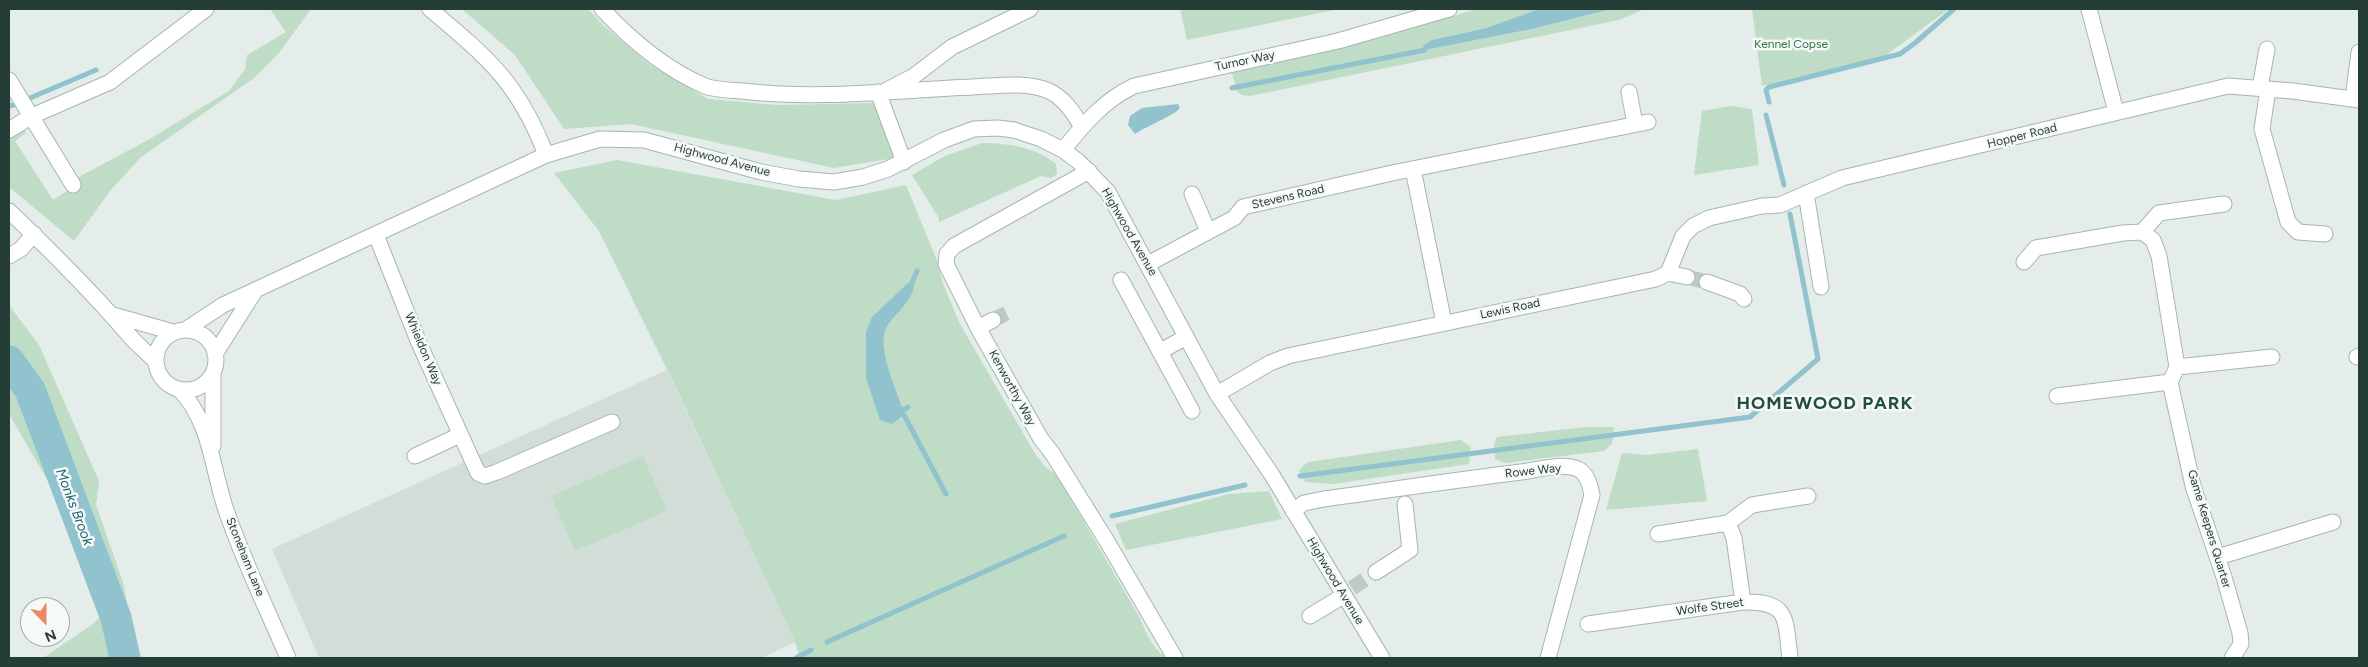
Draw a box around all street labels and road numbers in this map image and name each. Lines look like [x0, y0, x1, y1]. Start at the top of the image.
street label: Turnor Way [1214, 48, 1276, 74]
street label: Hopper Road [1986, 120, 2058, 152]
street label: Highwood Avenue [672, 140, 772, 180]
street label: Stevens Road [1250, 182, 1326, 212]
street label: Highwood Avenue [1098, 185, 1160, 279]
street label: Lewis Road [1479, 296, 1541, 322]
street label: Whieldon Way [401, 311, 445, 387]
street label: Kenworthy Way [985, 348, 1039, 428]
street label: Rowe Way [1504, 461, 1562, 481]
street label: Game Keepers Quarter [2184, 468, 2234, 590]
street label: Stoneham Lane [223, 516, 267, 598]
street label: Highwood Avenue [1303, 535, 1367, 627]
street label: Wolfe Street [1675, 595, 1745, 619]

